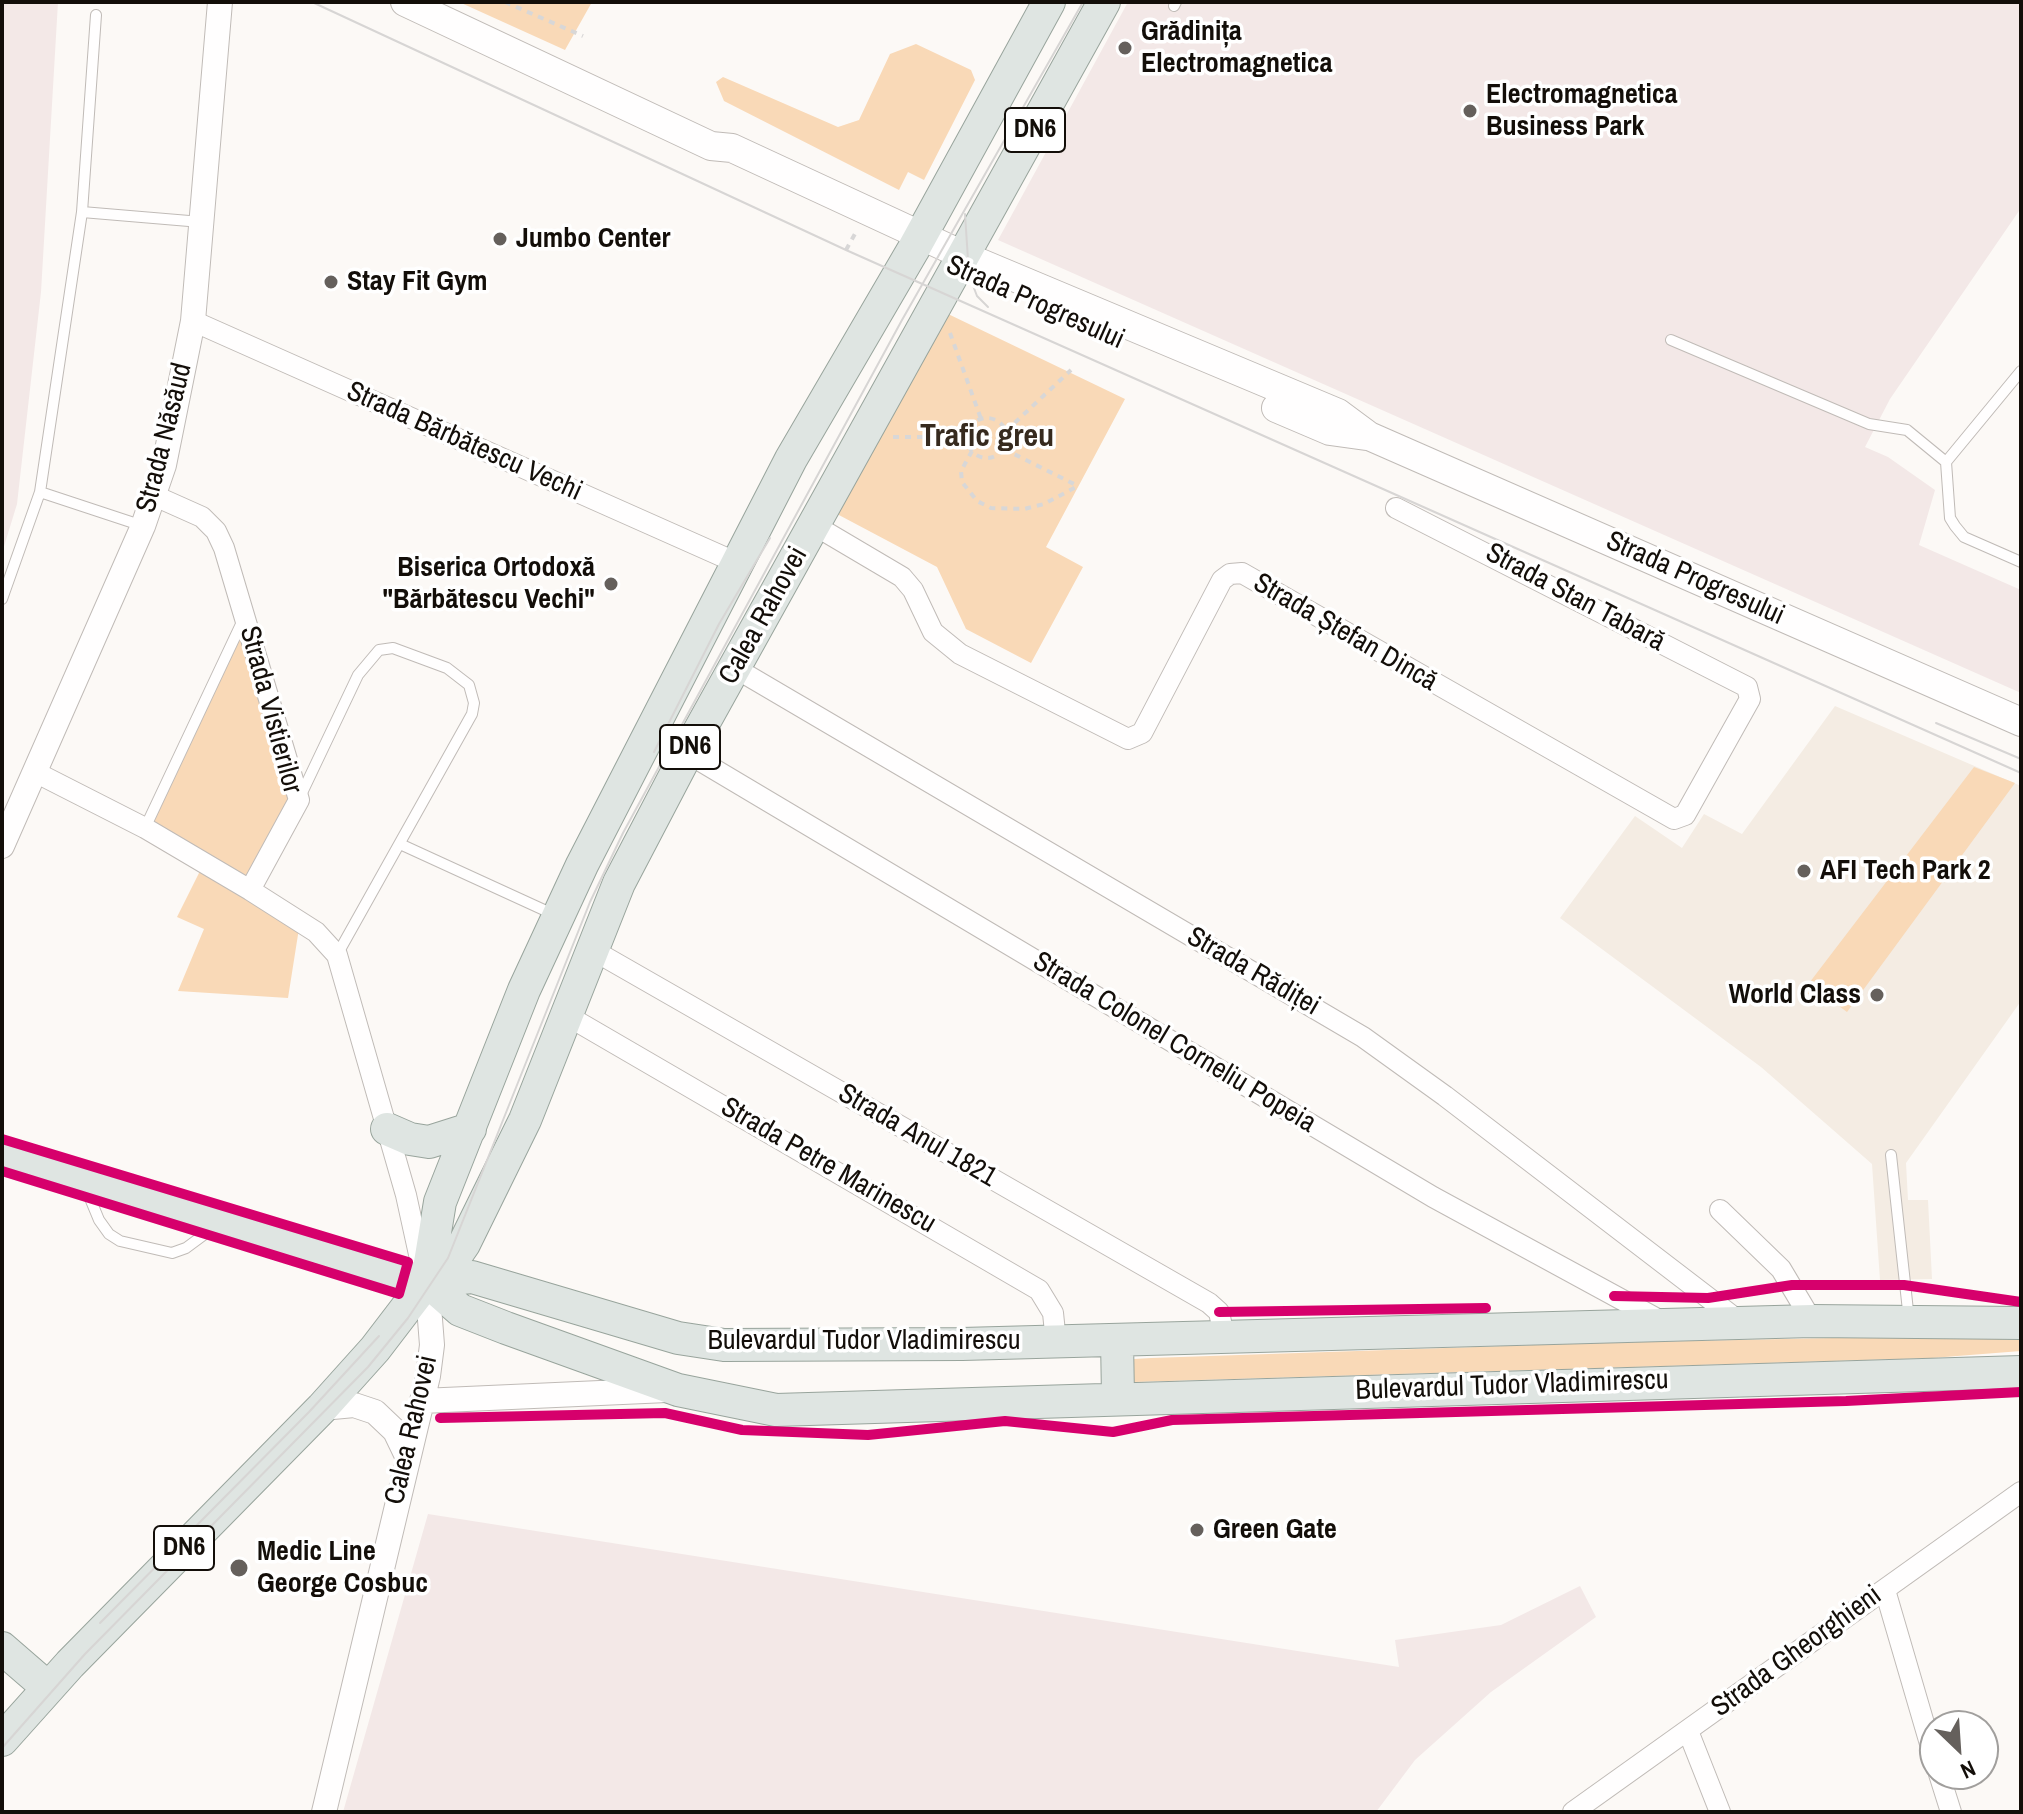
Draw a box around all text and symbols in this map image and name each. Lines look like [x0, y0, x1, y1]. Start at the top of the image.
place label: Grădinița Electromagnetica [1141, 15, 1332, 81]
marker: Grădinița Electromagnetica [1116, 39, 1134, 57]
place label: Electromagnetica Business Park [1486, 78, 1677, 144]
marker: Electromagnetica Business Park [1461, 102, 1479, 120]
road number: DN6 [1005, 108, 1065, 152]
place label: Jumbo Center [516, 222, 670, 256]
marker: Jumbo Center [491, 230, 509, 248]
street label: Strada Progresului [941, 249, 1129, 357]
place label: Stay Fit Gym [347, 265, 487, 299]
marker: Stay Fit Gym [322, 273, 340, 291]
street label: Strada Năsăud [130, 360, 200, 516]
street label: Strada Bărbătescu Vechi [341, 375, 587, 509]
district label: Trafic greu [920, 418, 1054, 456]
street label: Strada Progresului [1601, 525, 1789, 633]
street label: Strada Stan Tabară [1480, 537, 1670, 659]
street label: Calea Rahovei [712, 541, 816, 691]
place label: Biserica Ortodoxă "Bărbătescu Vechi" [382, 551, 595, 617]
street label: Strada Ștefan Dincă [1247, 567, 1443, 699]
marker: Biserica Ortodoxă "Bărbătescu Vechi" [602, 575, 620, 593]
street label: Strada Vistierilor [232, 623, 308, 797]
road number: DN6 [660, 725, 720, 769]
place label: AFI Tech Park 2 [1820, 854, 1991, 888]
marker: AFI Tech Park 2 [1795, 862, 1813, 880]
street label: Strada Rădiței [1180, 920, 1326, 1024]
street label: Strada Colonel Corneliu Popeia [1026, 945, 1322, 1141]
place label: World Class [1729, 978, 1861, 1012]
marker: World Class [1868, 986, 1886, 1004]
street label: Strada Anul 1821 [832, 1077, 1002, 1195]
street label: Strada Petre Marinescu [715, 1091, 941, 1241]
street label: Bulevardul Tudor Vladimirescu [707, 1324, 1021, 1358]
street label: Calea Rahovei [379, 1352, 445, 1508]
street label: Bulevardul Tudor Vladimirescu [1355, 1364, 1669, 1408]
place label: Green Gate [1213, 1513, 1337, 1547]
marker: Green Gate [1188, 1521, 1206, 1539]
road number: DN6 [154, 1526, 214, 1570]
place label: Medic Line George Cosbuc [257, 1535, 428, 1601]
marker: Medic Line George Cosbuc [228, 1557, 250, 1579]
street label: Strada Gheorghieni [1706, 1579, 1888, 1725]
north arrow [1919, 1710, 1999, 1790]
text: N [1956, 1754, 1981, 1786]

